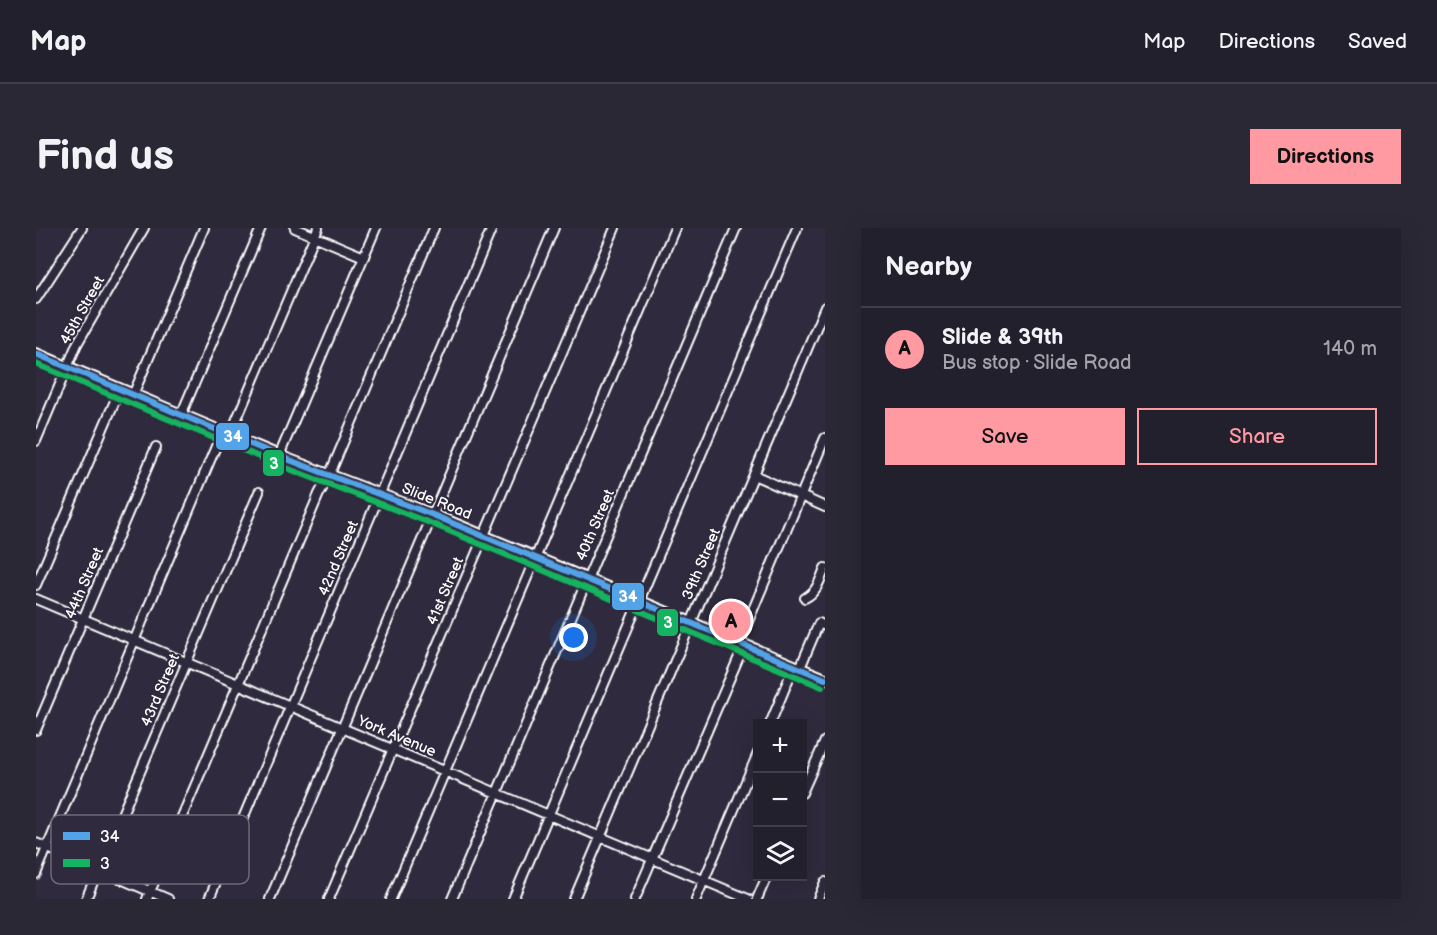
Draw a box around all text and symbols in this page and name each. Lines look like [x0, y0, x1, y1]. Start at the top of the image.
text: Map [30, 25, 86, 58]
text: Map [1143, 29, 1186, 54]
text: Directions [1219, 29, 1315, 54]
text: Saved [1348, 29, 1407, 54]
button: Directions [1250, 129, 1401, 184]
text: Find us [36, 131, 174, 182]
text: Nearby [885, 252, 972, 283]
street label: 45th Street [56, 272, 109, 348]
text: Slide & 39th [942, 324, 1063, 351]
text: A [898, 337, 911, 361]
text: 140 m [1323, 337, 1377, 361]
text: Bus stop · Slide Road [942, 351, 1132, 375]
button: Save [885, 408, 1125, 465]
button: Share [1137, 408, 1377, 465]
line badge: 34 [215, 422, 250, 451]
text: 34 [224, 428, 243, 447]
line badge: 3 [262, 449, 285, 477]
text: 3 [269, 455, 279, 474]
street label: Slide Road [399, 479, 475, 524]
street label: 40th Street [572, 486, 619, 564]
street label: 42nd Street [314, 517, 363, 599]
street label: 39th Street [678, 525, 725, 603]
street label: 44th Street [61, 544, 108, 622]
street label: 41st Street [423, 554, 468, 628]
line badge: 34 [611, 582, 645, 611]
text: 34 [619, 588, 638, 607]
pin: A [712, 598, 750, 644]
line badge: 3 [656, 608, 679, 637]
text: 3 [663, 614, 673, 633]
your location [559, 623, 588, 652]
street label: 43rd Street [137, 651, 184, 729]
street label: York Avenue [354, 711, 439, 761]
map controls [753, 719, 807, 881]
button: + [753, 719, 807, 773]
button: − [753, 773, 807, 827]
legend [51, 815, 249, 884]
button: layers [753, 827, 807, 881]
text: 34 [100, 828, 120, 847]
text: 3 [100, 855, 110, 874]

